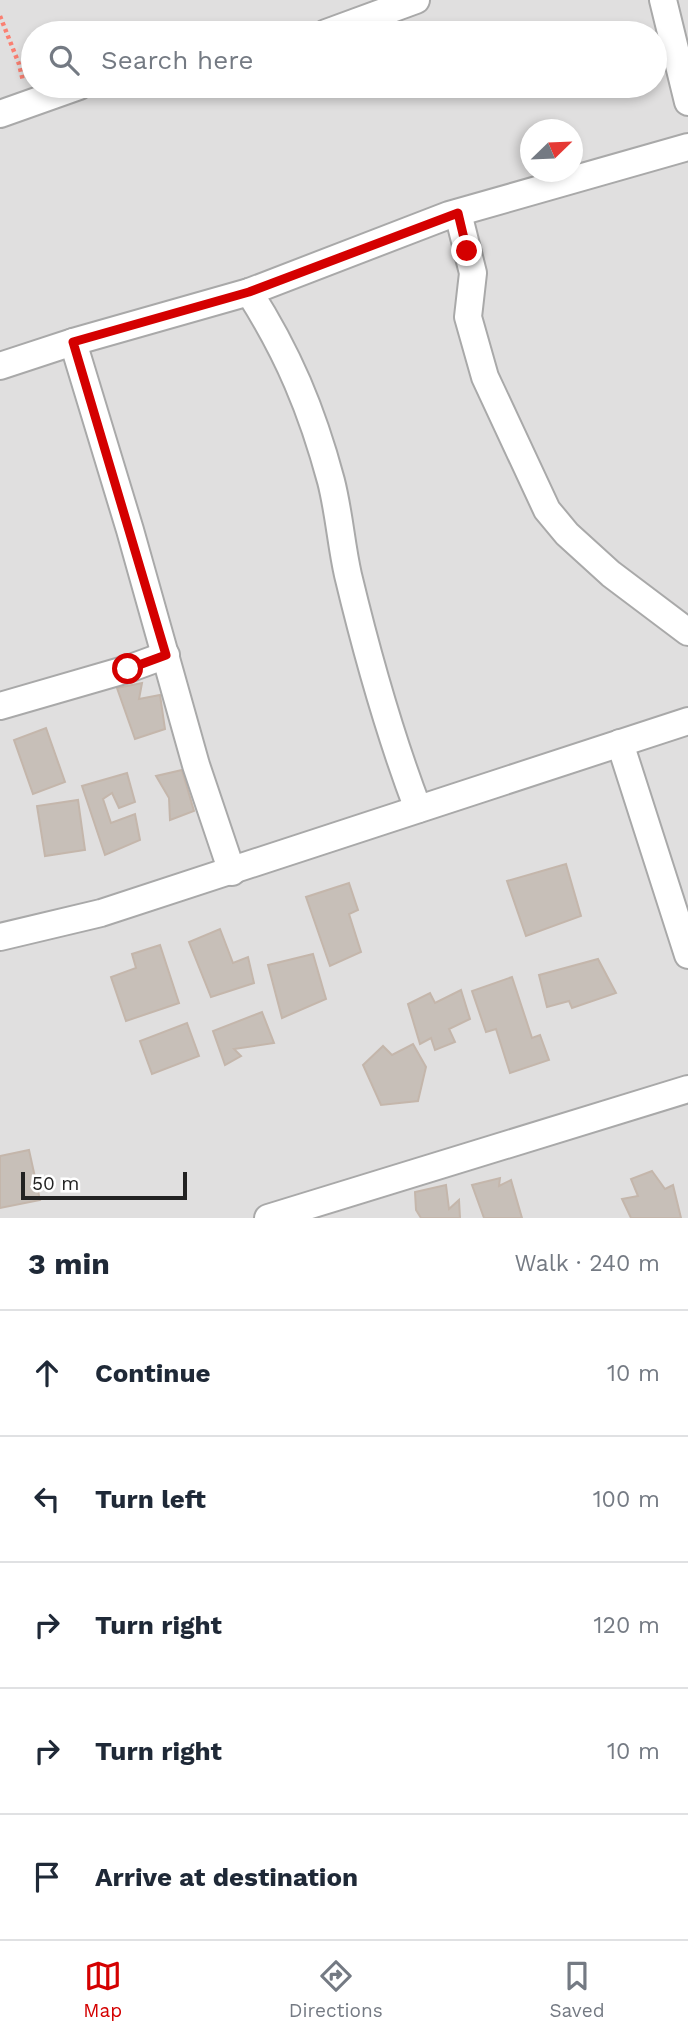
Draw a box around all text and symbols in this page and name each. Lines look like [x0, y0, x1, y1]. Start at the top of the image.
search box [21, 21, 667, 98]
icon: search [45, 41, 83, 79]
text: Search here [101, 45, 253, 75]
north arrow [520, 119, 583, 182]
route end [451, 235, 482, 266]
route start [112, 653, 143, 684]
scale bar [21, 1169, 187, 1201]
text: 50 m [32, 1172, 79, 1195]
text: 3 min [28, 1246, 110, 1281]
text: Walk · 240 m [515, 1250, 660, 1277]
icon: ahead [28, 1354, 66, 1392]
text: Continue [95, 1358, 211, 1388]
text: 10 m [607, 1360, 660, 1387]
icon: left [28, 1480, 66, 1518]
text: Turn left [95, 1484, 206, 1514]
text: 100 m [593, 1486, 660, 1513]
icon: right [28, 1606, 66, 1644]
text: Turn right [95, 1610, 222, 1640]
text: 120 m [594, 1612, 660, 1639]
icon: right [28, 1732, 66, 1770]
text: Turn right [95, 1736, 222, 1766]
text: 10 m [607, 1738, 660, 1765]
icon: arrive [28, 1858, 66, 1896]
text: Arrive at destination [95, 1862, 358, 1892]
tab: Map [83, 1957, 122, 2022]
tab: Directions [289, 1957, 383, 2022]
tab: Saved [549, 1957, 605, 2022]

